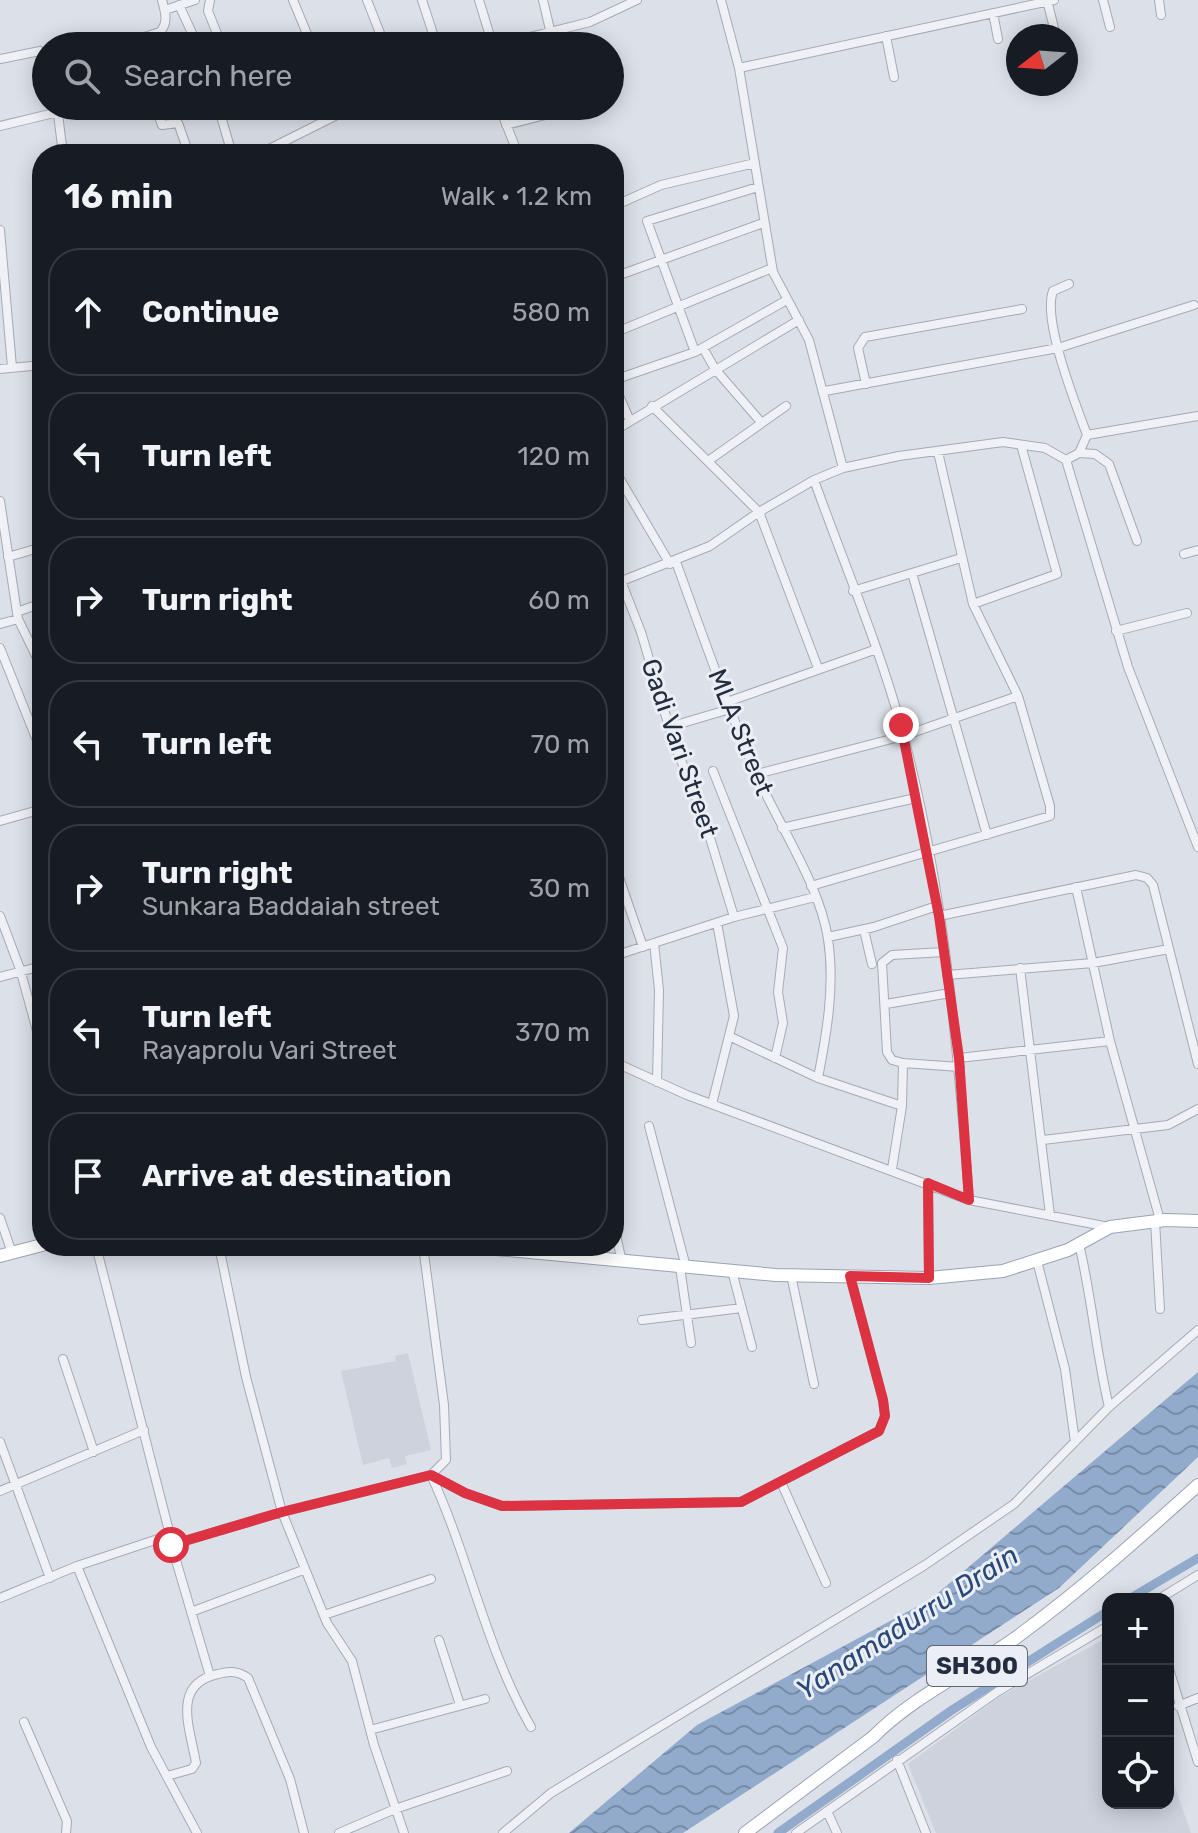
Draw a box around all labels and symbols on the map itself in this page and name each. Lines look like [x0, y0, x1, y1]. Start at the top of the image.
north arrow [1006, 24, 1078, 96]
street label: Gadi Vari Street [634, 655, 725, 842]
street label: MLA Street [701, 664, 780, 800]
route end [883, 707, 919, 743]
route start [153, 1527, 189, 1563]
water label: Yanamadurru Drain [790, 1538, 1024, 1707]
road number: SH300 [927, 1646, 1027, 1686]

